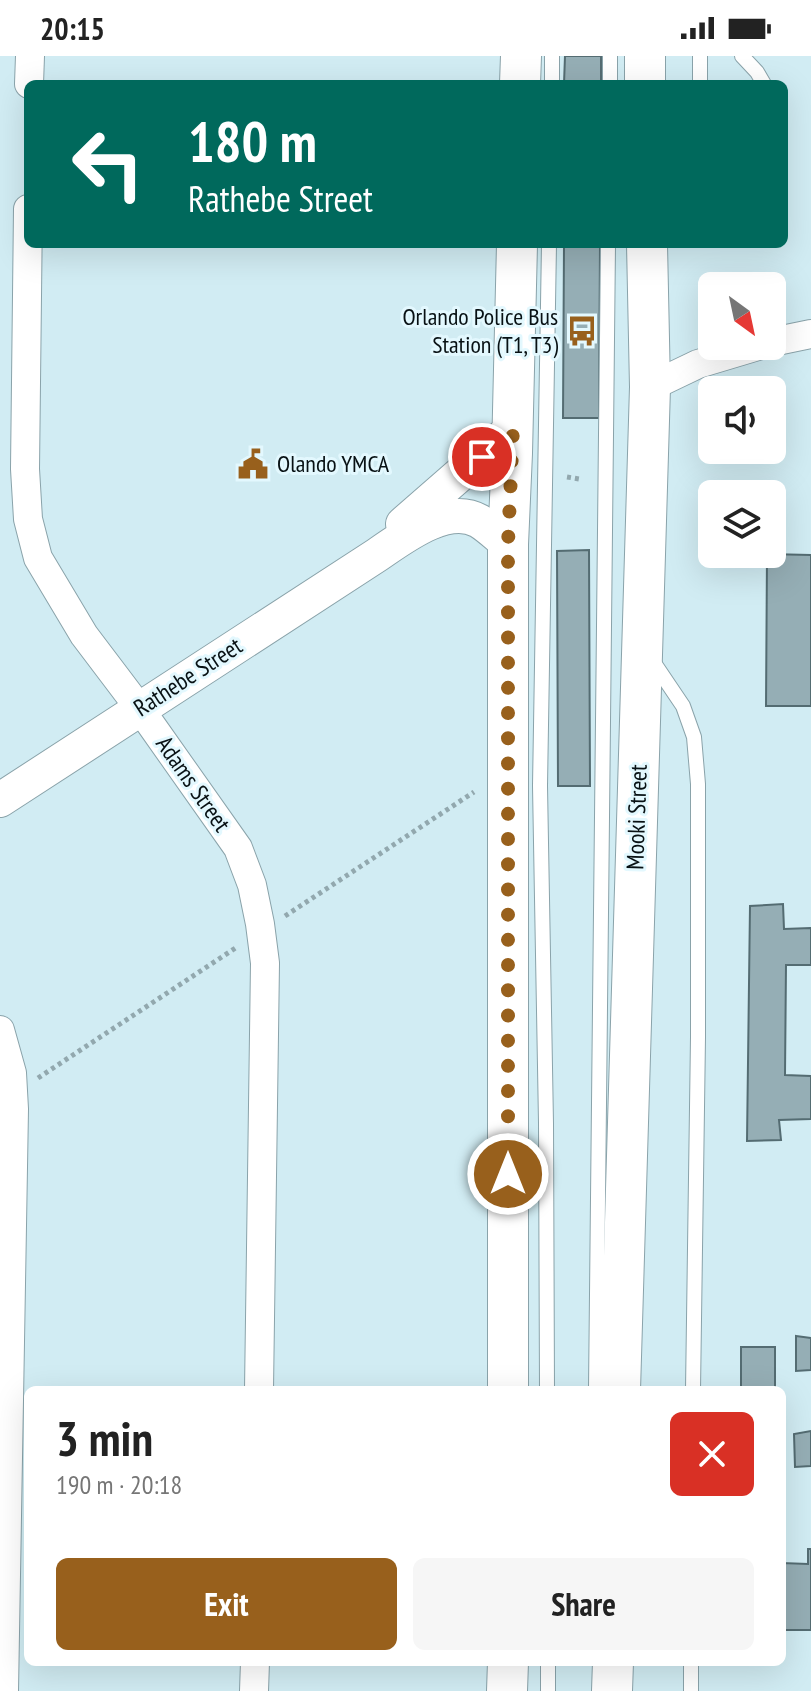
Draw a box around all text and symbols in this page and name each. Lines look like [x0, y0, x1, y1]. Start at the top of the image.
text: 20:15 [40, 9, 105, 48]
text: 180 m [188, 105, 317, 177]
icon: left [56, 112, 160, 216]
text: Rathebe Street [188, 175, 373, 222]
north arrow [698, 272, 786, 360]
map controls [698, 272, 786, 568]
place label: Orlando Police Bus Station (T1, T3) [402, 301, 558, 360]
bus stop icon: Orlando Police Bus Station (T1, T3) [565, 314, 599, 348]
button: sound [698, 376, 786, 464]
pin [448, 423, 516, 491]
icon: arrive [460, 435, 504, 479]
public building icon: Olando YMCA [236, 447, 270, 481]
place label: Olando YMCA [277, 448, 390, 479]
button: layers [698, 480, 786, 568]
street label: Rathebe Street [128, 630, 248, 723]
street label: Adams Street [149, 730, 238, 838]
street label: Mooki Street [619, 763, 654, 870]
position arrow [466, 1132, 550, 1216]
text: 3 min [56, 1407, 153, 1469]
button: close [670, 1412, 754, 1496]
text: 190 m · 20:18 [56, 1468, 182, 1501]
button: Exit [56, 1558, 397, 1650]
button: Share [413, 1558, 754, 1650]

